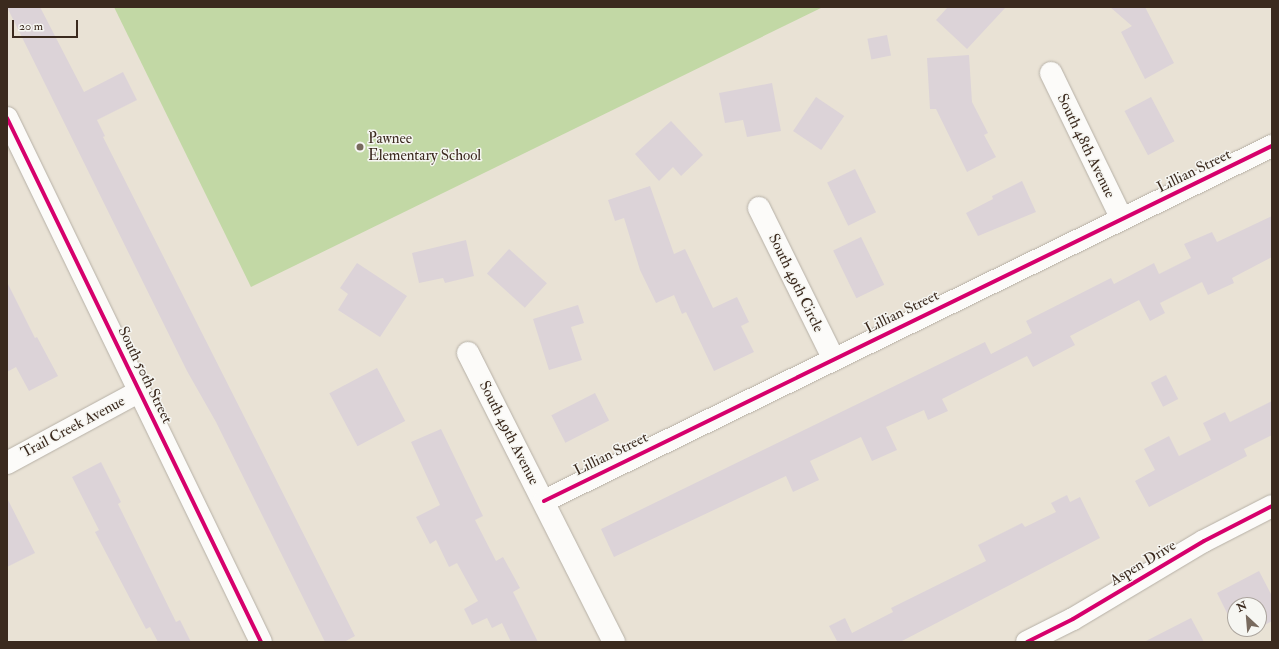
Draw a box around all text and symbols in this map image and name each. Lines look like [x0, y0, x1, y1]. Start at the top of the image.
scale bar [14, 12, 80, 38]
text: 20 m [19, 19, 43, 34]
street label: South 48th Avenue [1053, 91, 1119, 201]
place label: Pawnee Elementary School [368, 129, 481, 164]
marker: Pawnee Elementary School [355, 142, 365, 152]
street label: Lillian Street [1154, 145, 1234, 197]
street label: South 49th Circle [764, 231, 828, 335]
street label: Lillian Street [862, 286, 942, 338]
street label: South 50th Street [114, 324, 176, 426]
street label: South 49th Avenue [475, 378, 543, 488]
street label: Trail Creek Avenue [18, 392, 128, 462]
street label: Lillian Street [571, 428, 651, 480]
street label: Aspen Drive [1107, 536, 1179, 590]
north arrow [1227, 597, 1267, 637]
text: N [1235, 599, 1249, 615]

